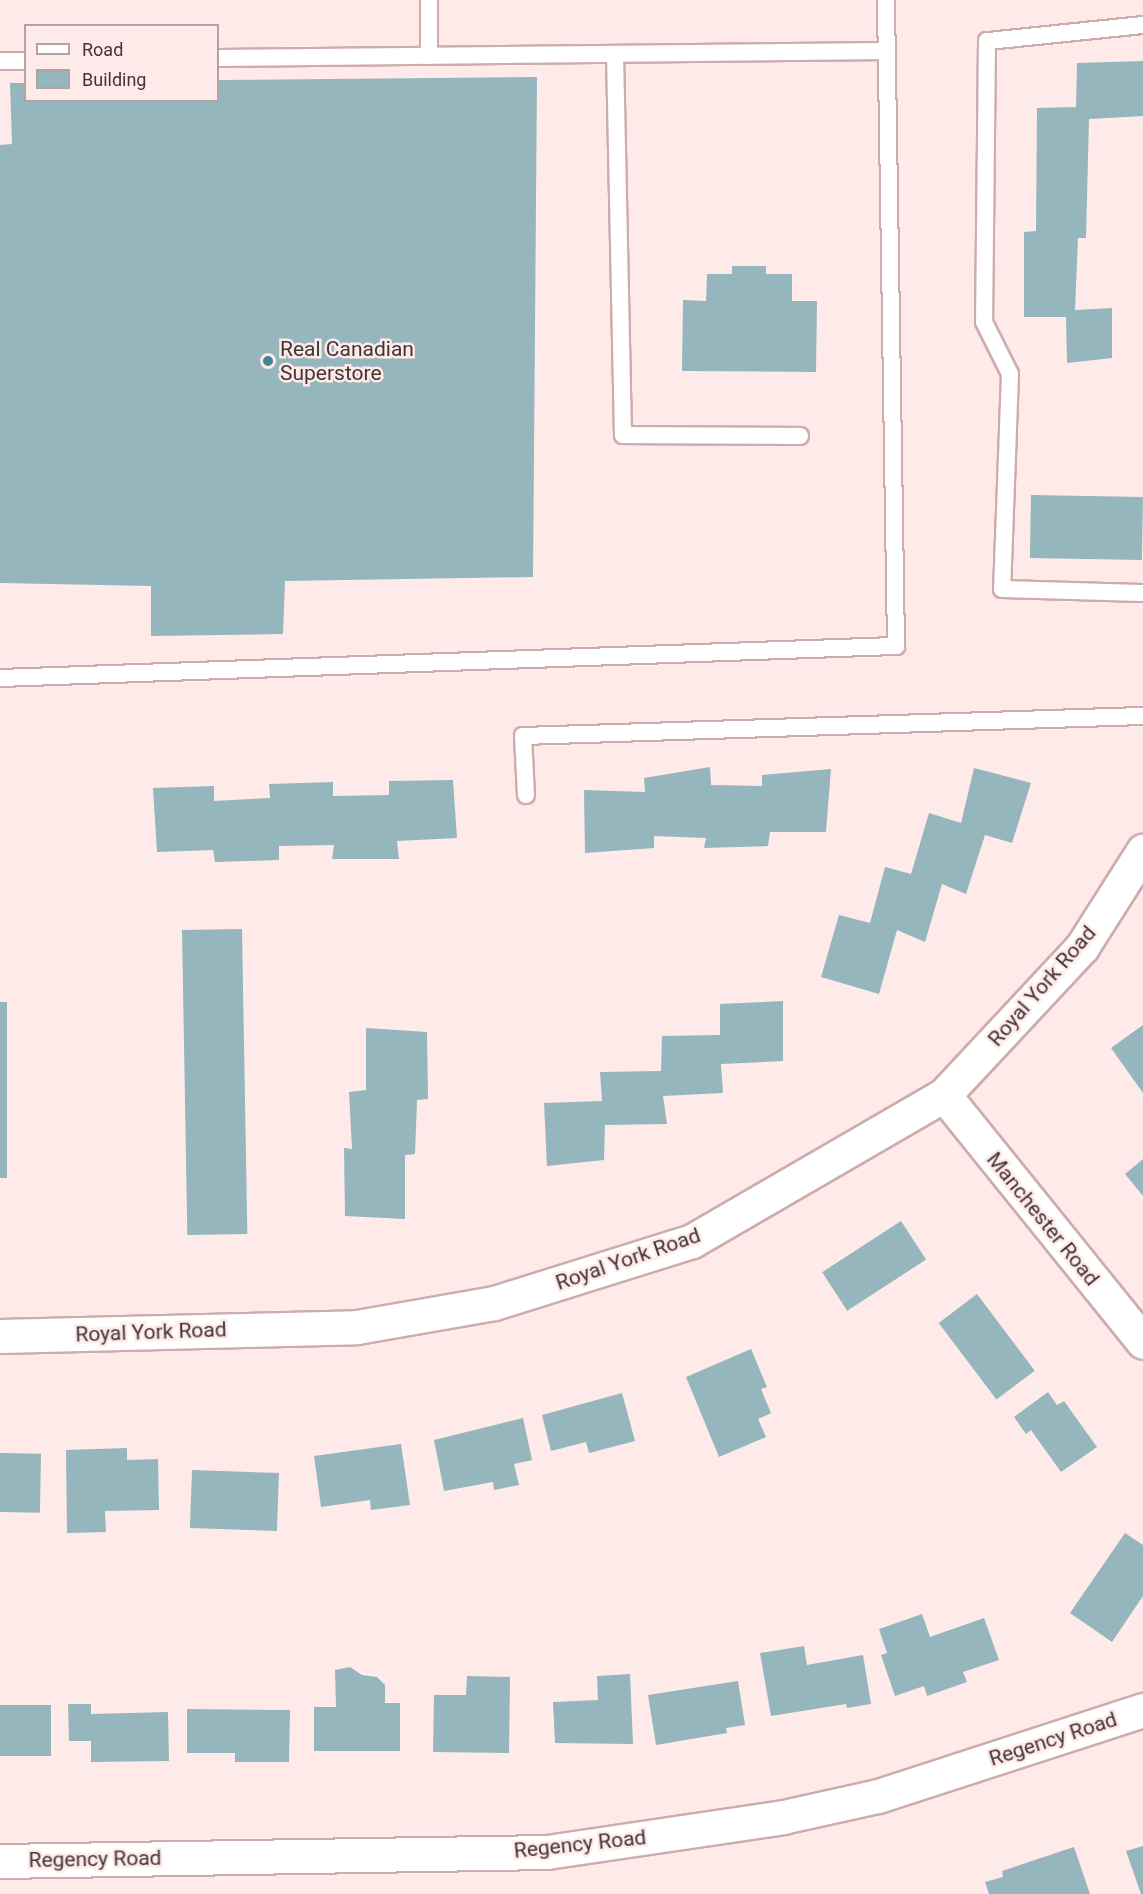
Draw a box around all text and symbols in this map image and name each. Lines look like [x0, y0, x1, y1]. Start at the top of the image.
legend [24, 24, 219, 102]
text: Road [82, 39, 123, 60]
text: Building [82, 69, 146, 90]
place label: Real Canadian Superstore [280, 336, 414, 386]
marker: Real Canadian Superstore [261, 354, 275, 368]
street label: Royal York Road [983, 921, 1101, 1051]
street label: Manchester Road [981, 1147, 1105, 1291]
street label: Royal York Road [552, 1222, 704, 1296]
street label: Royal York Road [75, 1317, 227, 1347]
street label: Regency Road [986, 1706, 1120, 1772]
street label: Regency Road [513, 1825, 647, 1863]
street label: Regency Road [28, 1845, 162, 1873]

